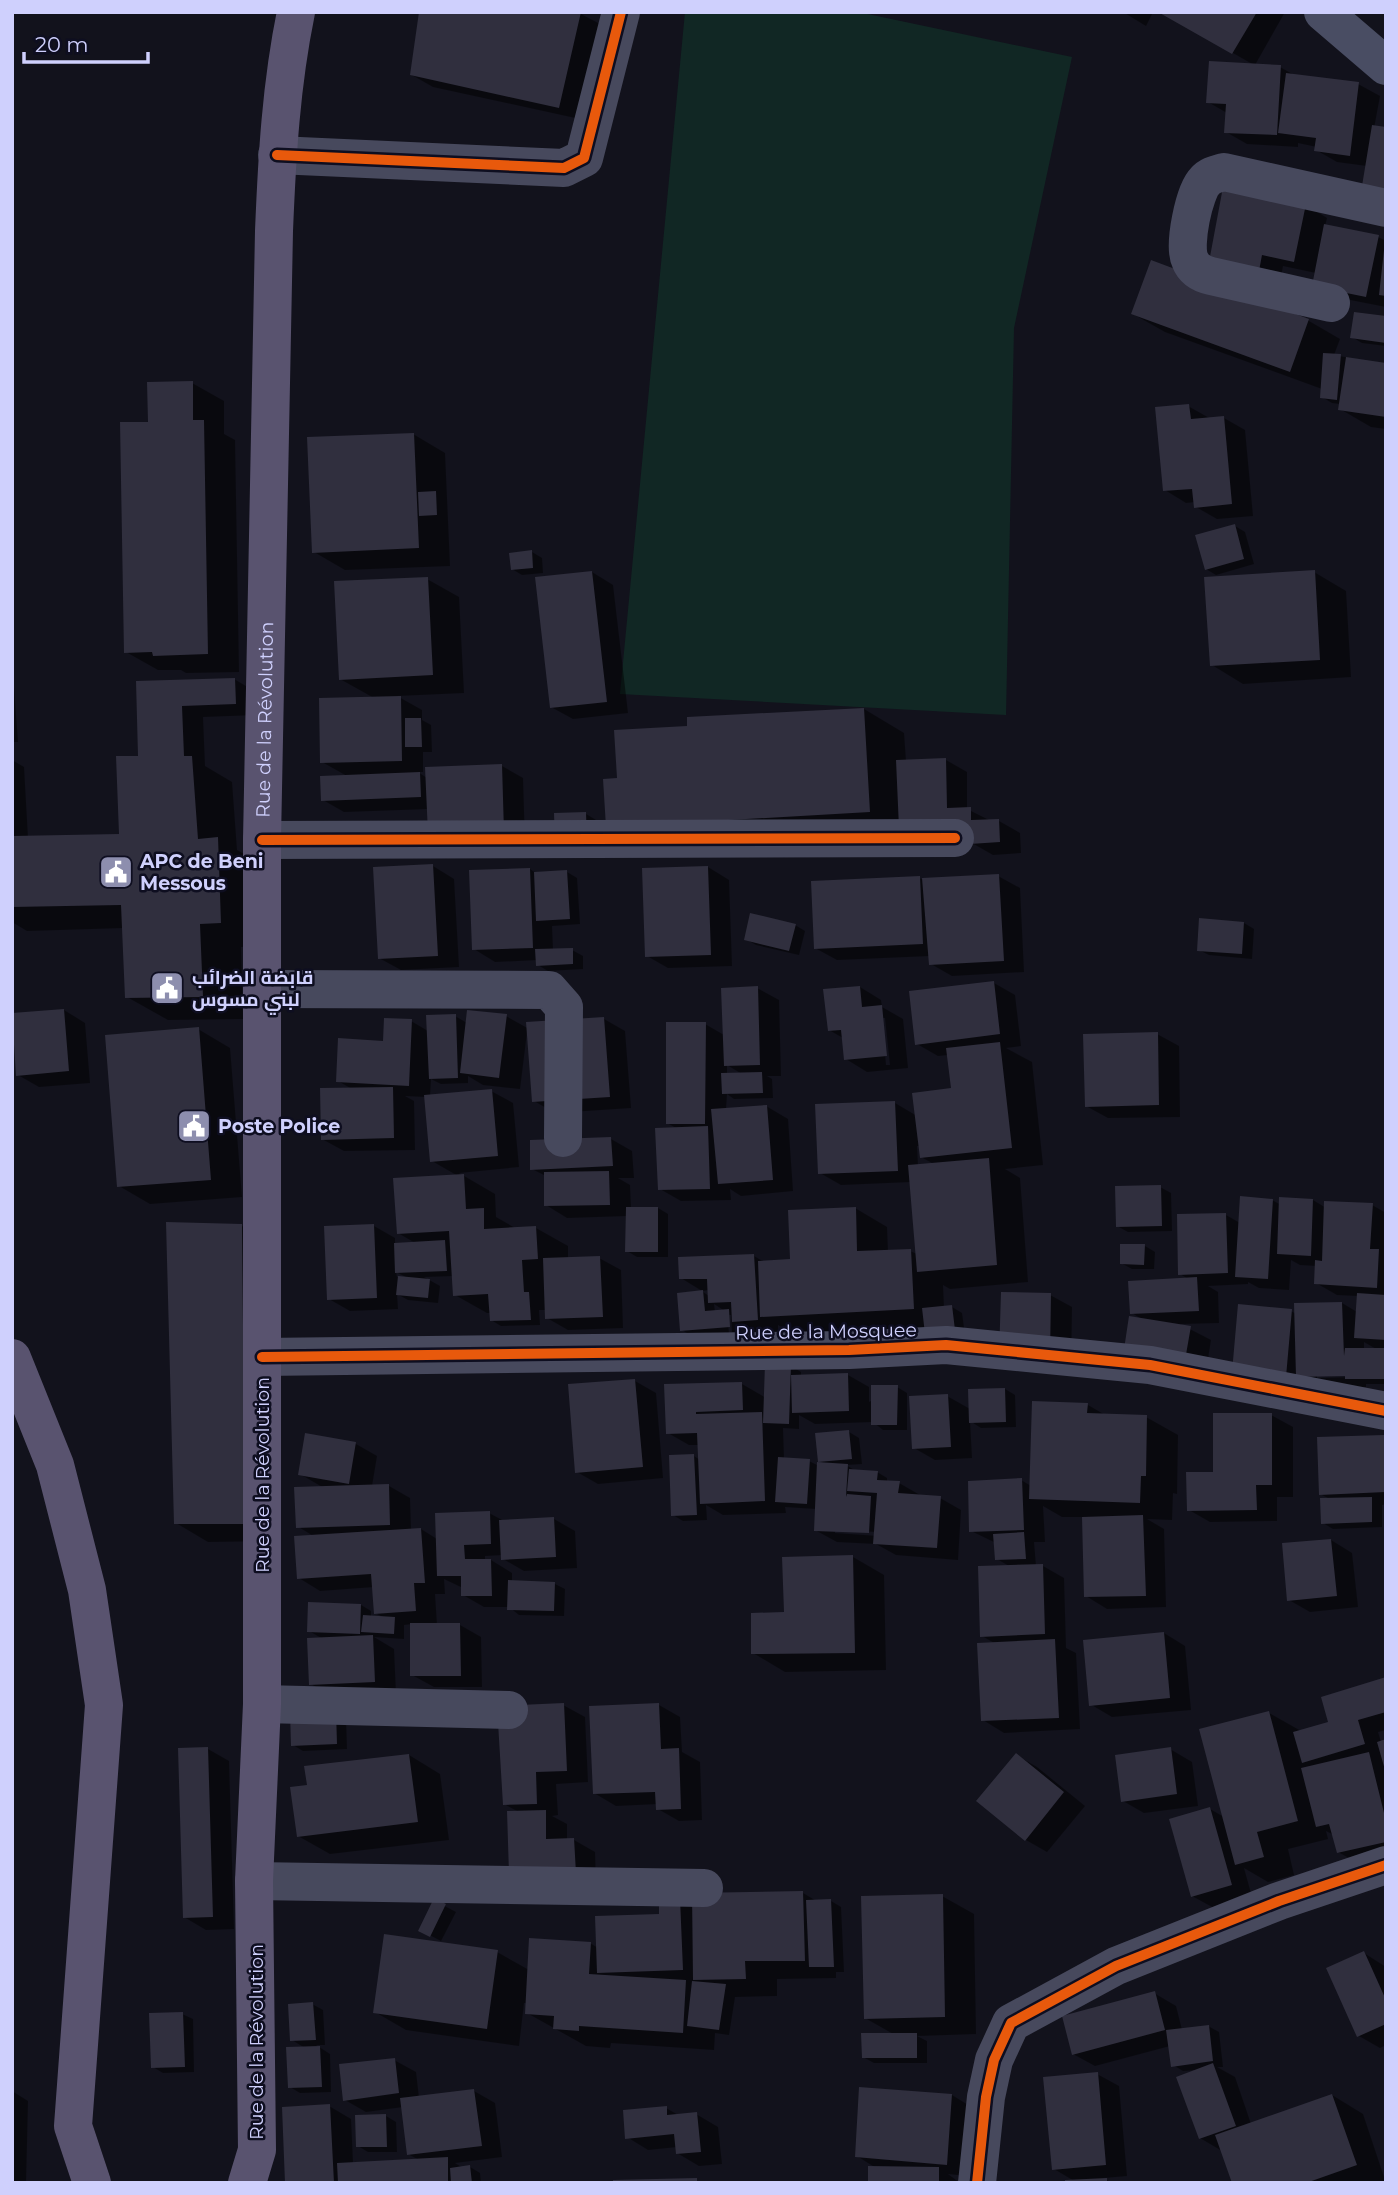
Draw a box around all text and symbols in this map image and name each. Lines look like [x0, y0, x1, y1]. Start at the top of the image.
scale bar [24, 21, 149, 65]
text: 20 m [35, 32, 89, 57]
street label: Rue de la Révolution [251, 621, 278, 818]
place label: APC de Beni Messous [139, 850, 263, 895]
public building icon: APC de Beni Messous [97, 853, 135, 891]
place label: قابضة الضرائب لبني مسوس [192, 966, 314, 1015]
public building icon: قابضة الضرائب لبني مسوس [148, 969, 186, 1007]
public building icon: Poste Police [175, 1107, 213, 1145]
place label: Poste Police [218, 1115, 340, 1138]
street label: Rue de la Mosquee [735, 1318, 917, 1345]
street label: Rue de la Révolution [251, 1377, 274, 1573]
street label: Rue de la Révolution [245, 1944, 268, 2140]

